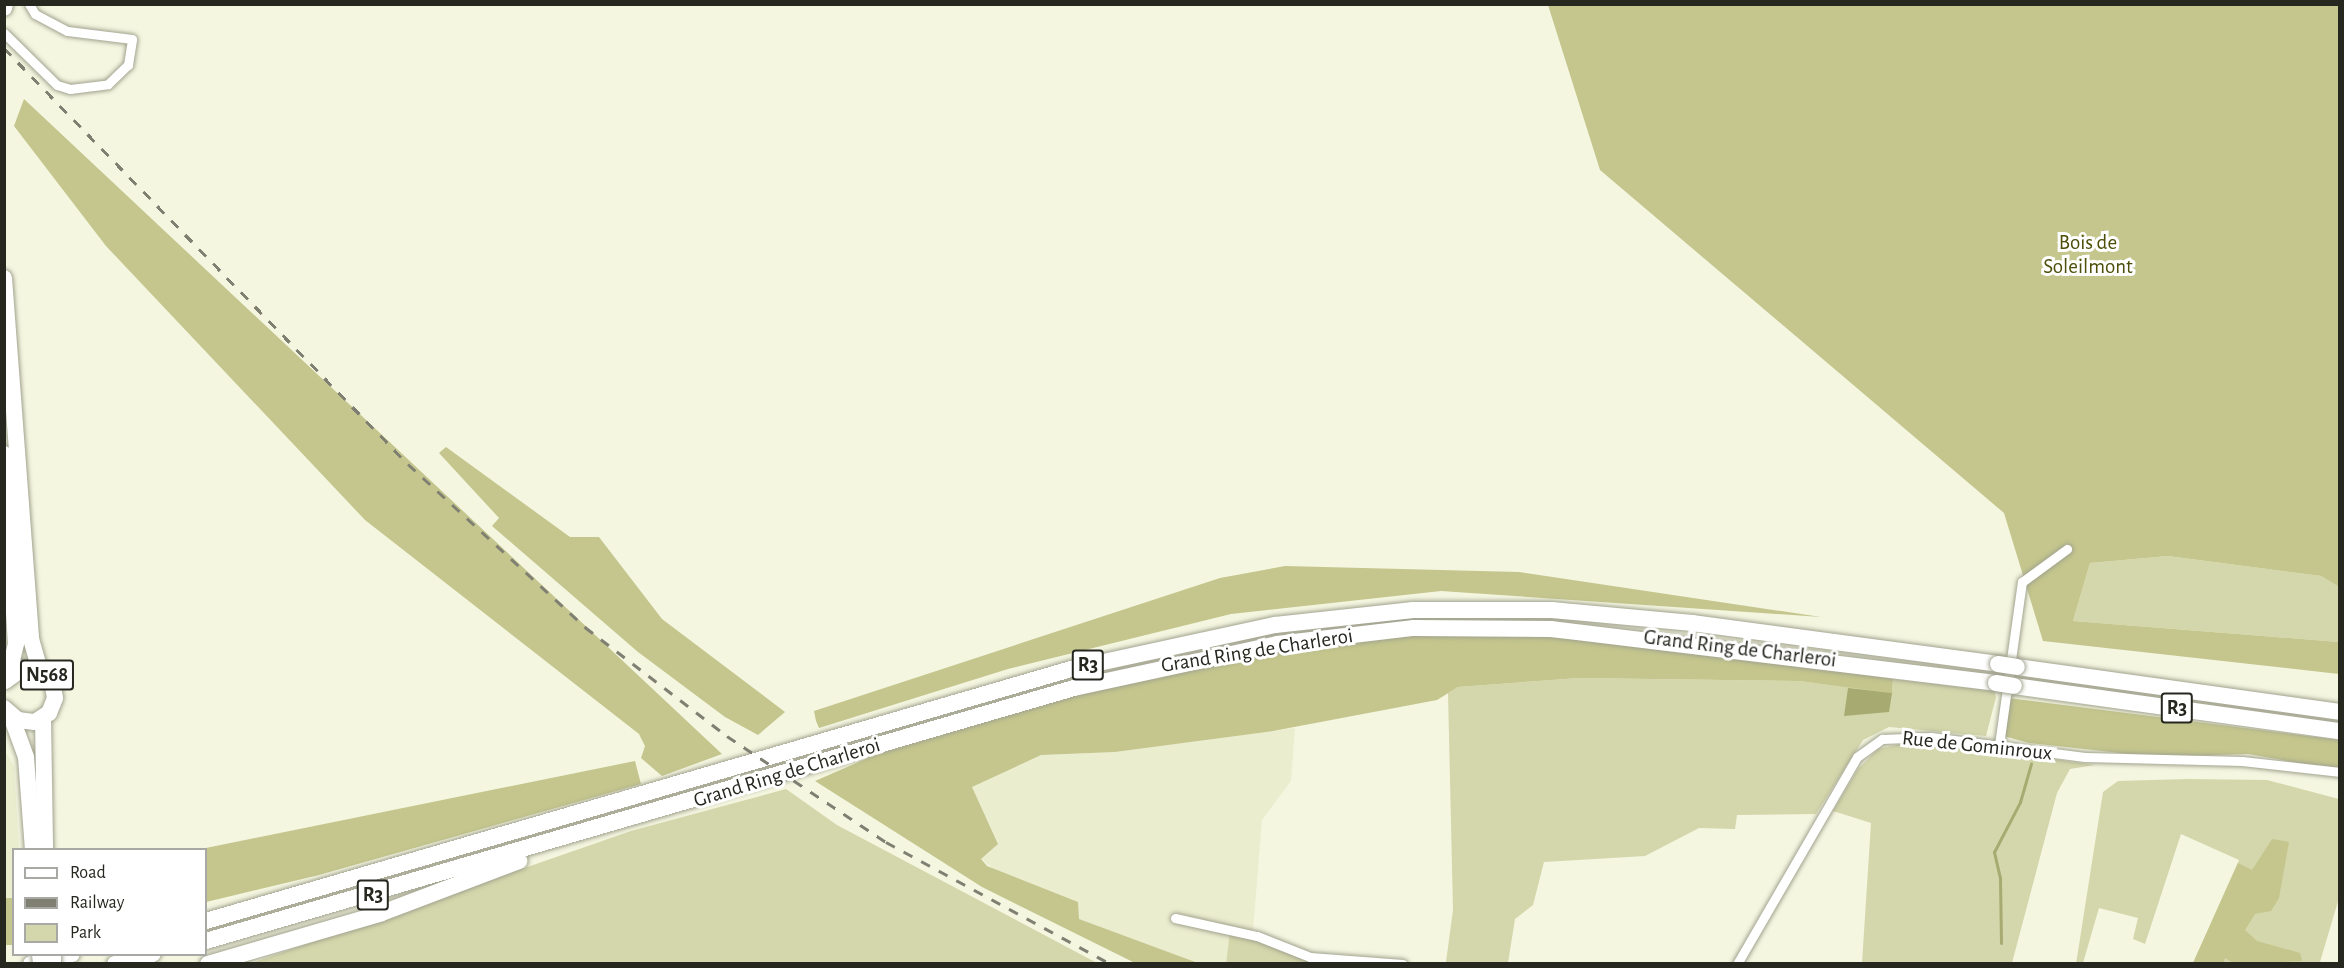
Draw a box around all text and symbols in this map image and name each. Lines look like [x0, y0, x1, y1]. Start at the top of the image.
park label: Bois de Soleilmont [2043, 230, 2133, 280]
street label: Grand Ring de Charleroi [1159, 623, 1355, 679]
street label: Grand Ring de Charleroi [1642, 625, 1838, 673]
road number: R3 [1072, 648, 1104, 682]
road number: N568 [18, 658, 76, 692]
road number: R3 [2160, 691, 2194, 725]
street label: Rue de Gominroux [1901, 726, 2053, 766]
street label: Grand Ring de Charleroi [691, 733, 883, 813]
legend [12, 848, 207, 956]
text: Road [70, 864, 106, 882]
road number: R3 [356, 878, 389, 912]
text: Railway [70, 894, 124, 912]
text: Park [70, 924, 101, 942]

